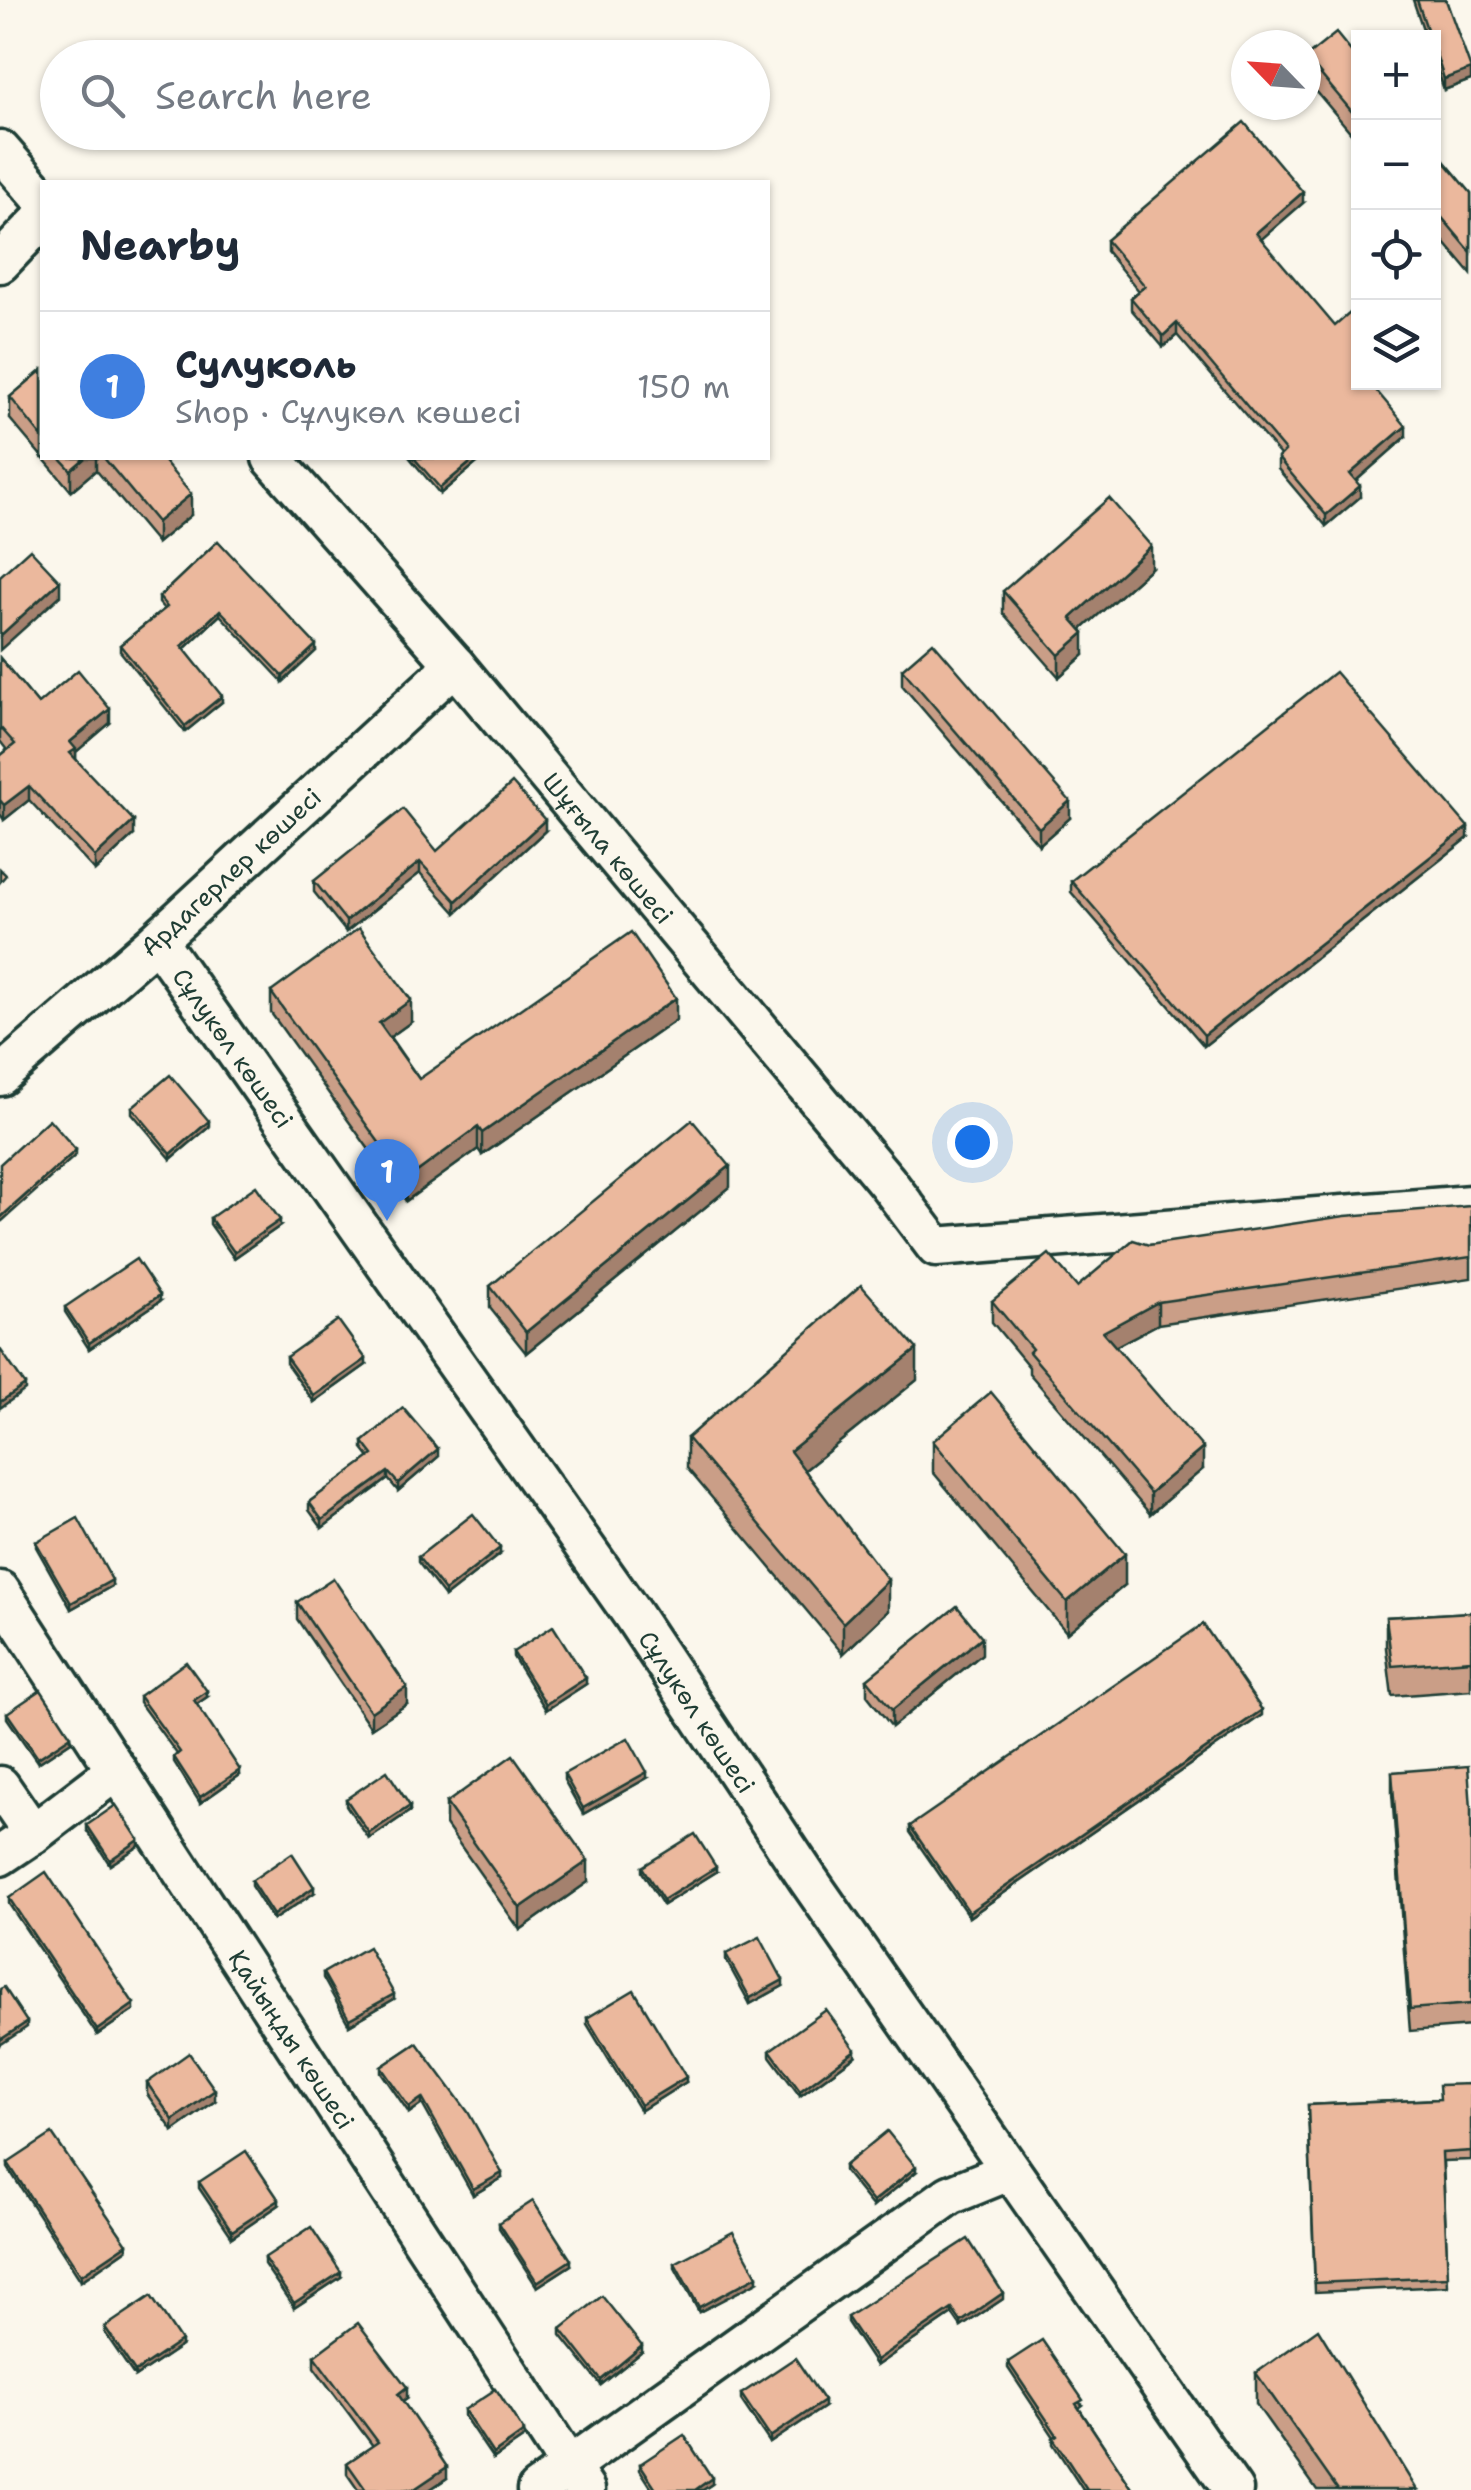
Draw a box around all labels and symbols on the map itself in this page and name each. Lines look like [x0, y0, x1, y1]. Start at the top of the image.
north arrow [1231, 30, 1321, 120]
street label: Шұғыла көшесі [535, 765, 681, 931]
street label: Ардагерлер көшесі [133, 780, 328, 964]
street label: Сұлукөл көшесі [165, 961, 301, 1135]
your location [947, 1117, 998, 1168]
pin: 1 [354, 1138, 420, 1221]
street label: Сұлукөл көшесі [631, 1624, 763, 1800]
street label: Қайыңды көшесі [221, 1943, 363, 2136]

